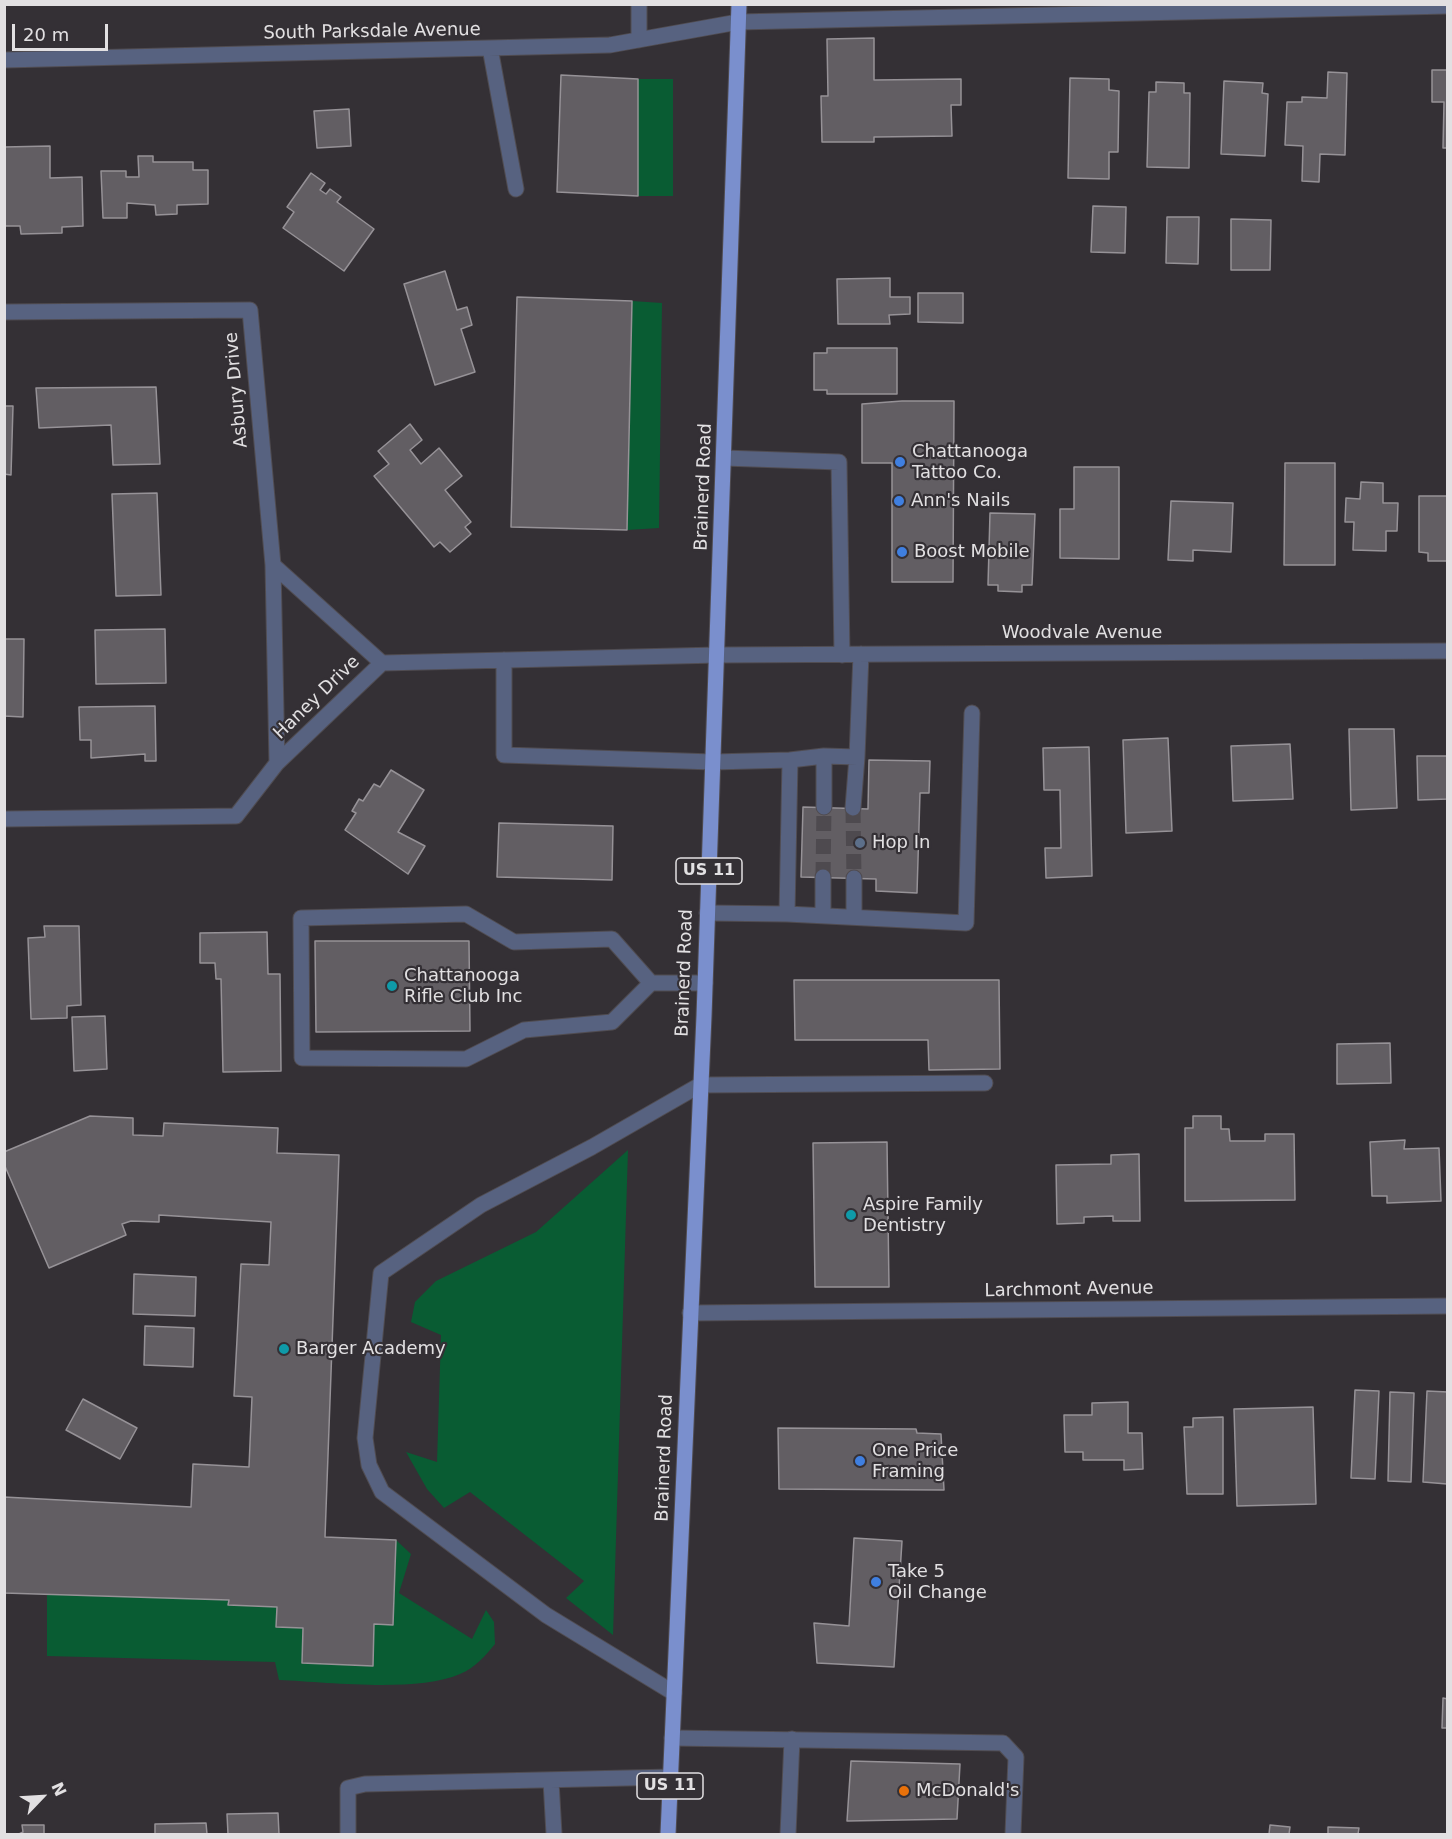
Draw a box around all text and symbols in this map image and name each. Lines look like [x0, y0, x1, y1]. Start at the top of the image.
scale bar [15, 12, 111, 50]
street label: South Parksdale Avenue [263, 19, 481, 45]
text: 20 m [23, 24, 69, 45]
street label: Asbury Drive [221, 331, 253, 449]
street label: Brainerd Road [691, 423, 717, 551]
place label: Chattanooga Tattoo Co. [912, 441, 1028, 484]
marker: Chattanooga Tattoo Co. [893, 455, 907, 469]
place label: Ann's Nails [911, 490, 1010, 512]
marker: Ann's Nails [892, 494, 906, 508]
place label: Boost Mobile [914, 541, 1030, 563]
marker: Boost Mobile [895, 545, 909, 559]
street label: Woodvale Avenue [1002, 622, 1162, 644]
street label: Haney Drive [269, 652, 365, 744]
place label: Hop In [872, 832, 930, 854]
marker: Hop In [853, 836, 867, 850]
road number: US 11 [676, 858, 742, 884]
street label: Brainerd Road [672, 909, 698, 1037]
place label: Chattanooga Rifle Club Inc [404, 965, 522, 1008]
marker: Chattanooga Rifle Club Inc [385, 979, 399, 993]
place label: Aspire Family Dentistry [863, 1194, 983, 1236]
marker: Aspire Family Dentistry [844, 1208, 858, 1222]
street label: Larchmont Avenue [984, 1278, 1154, 1302]
place label: Barger Academy [296, 1338, 446, 1360]
marker: Barger Academy [277, 1342, 291, 1356]
street label: Brainerd Road [652, 1394, 678, 1522]
place label: One Price Framing [872, 1440, 958, 1482]
marker: One Price Framing [853, 1454, 867, 1468]
place label: Take 5 Oil Change [888, 1561, 987, 1604]
marker: Take 5 Oil Change [869, 1575, 883, 1589]
north arrow [12, 1767, 72, 1827]
road number: US 11 [637, 1773, 703, 1799]
text: N [47, 1779, 70, 1799]
place label: McDonald's [916, 1780, 1019, 1802]
marker: McDonald's [897, 1784, 911, 1798]

